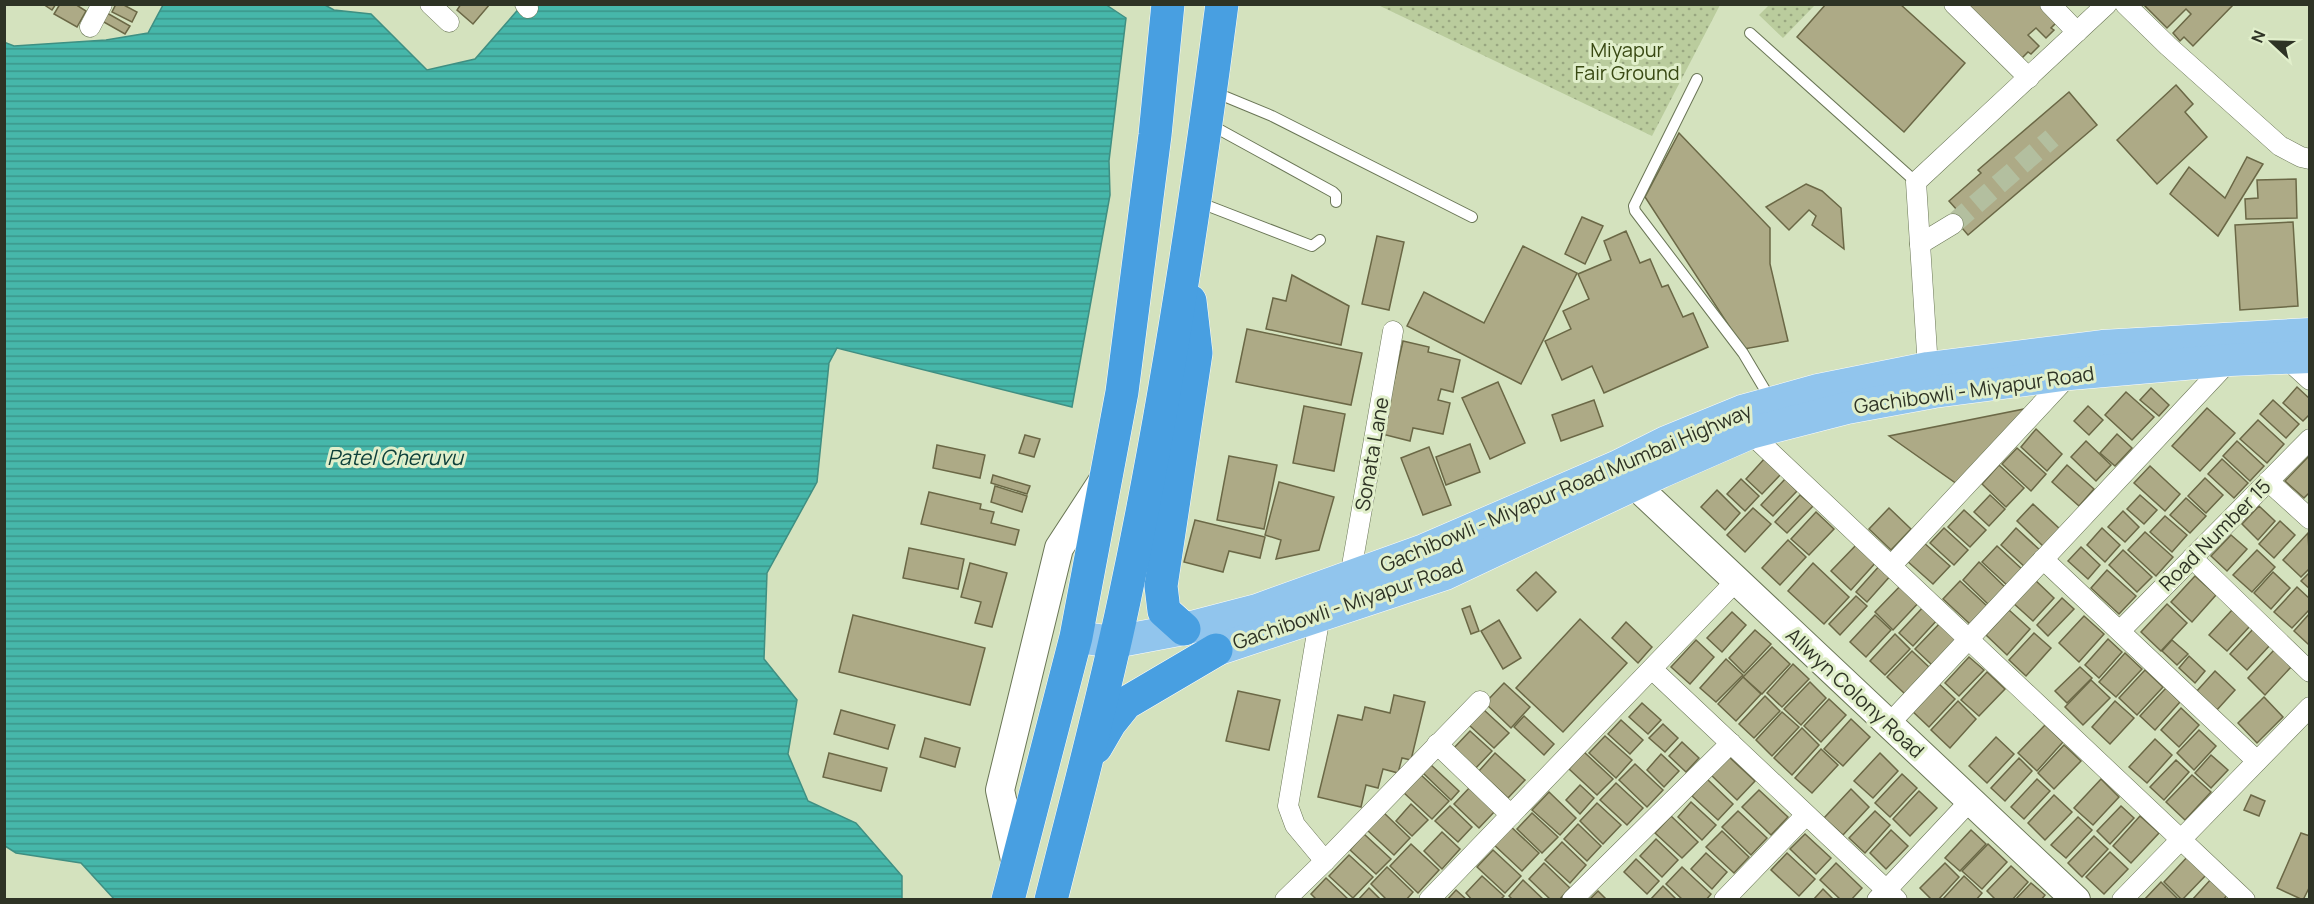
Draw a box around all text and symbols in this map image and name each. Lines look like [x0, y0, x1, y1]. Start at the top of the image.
north arrow [2242, 12, 2302, 72]
text: N [2246, 27, 2270, 46]
park label: Miyapur Fair Ground [1574, 36, 1680, 86]
street label: Gachibowli - Miyapur Road [1852, 359, 2096, 420]
street label: Sonata Lane [1348, 395, 1395, 513]
street label: Gachibowli - Miyapur Road Mumbai Highway [1376, 397, 1756, 578]
water label: Patel Cheruvu [327, 443, 465, 471]
street label: Road Number 15 [2153, 473, 2277, 597]
street label: Gachibowli - Miyapur Road [1229, 551, 1467, 656]
street label: Allwyn Colony Road [1780, 621, 1930, 764]

